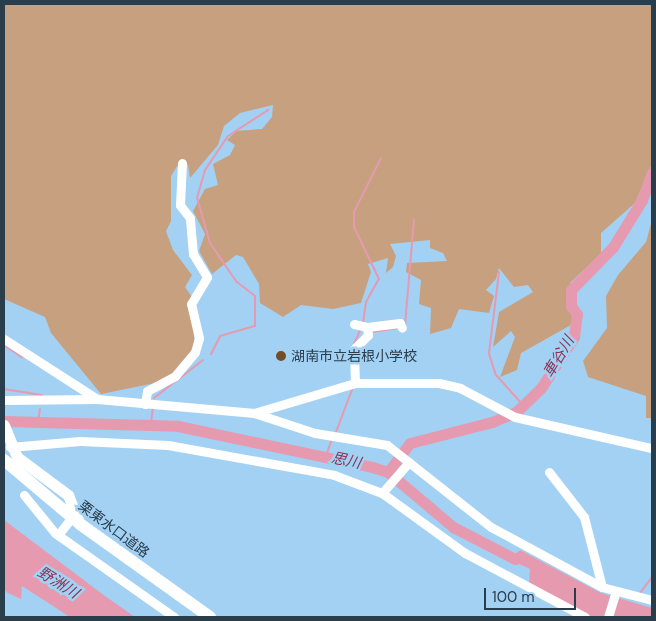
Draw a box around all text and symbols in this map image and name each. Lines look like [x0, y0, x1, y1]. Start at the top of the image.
water label: 車谷川 [540, 333, 578, 381]
place label: 湖南市立岩根小学校 [291, 348, 417, 364]
marker: 湖南市立岩根小学校 [275, 350, 287, 362]
water label: 思川 [329, 449, 363, 473]
street label: 栗東水口道路 [75, 497, 153, 561]
water label: 野洲川 [34, 563, 82, 603]
scale bar [486, 578, 578, 610]
text: 100 m [492, 587, 535, 607]

